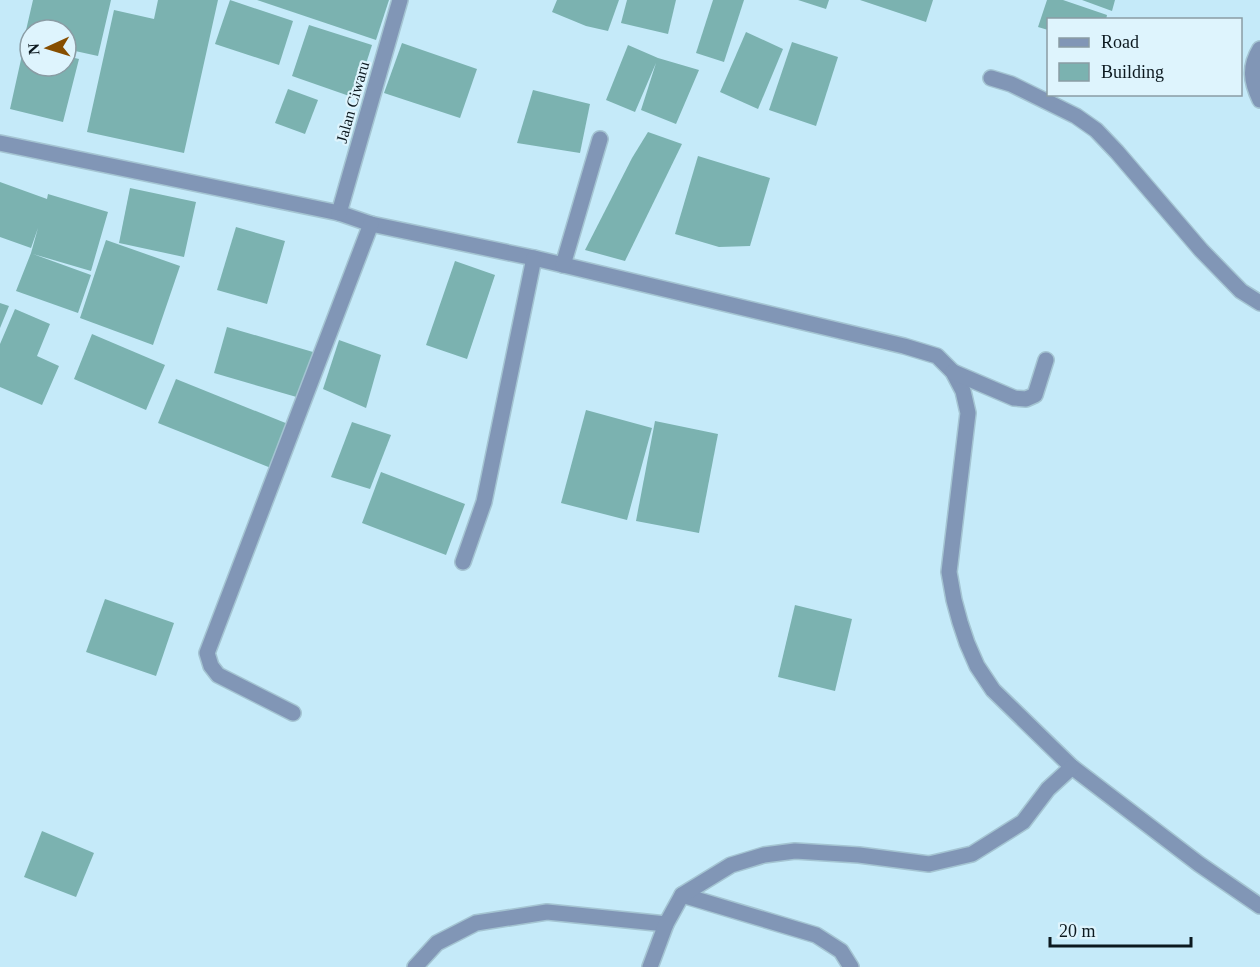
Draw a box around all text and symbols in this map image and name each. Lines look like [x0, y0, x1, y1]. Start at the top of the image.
north arrow [18, 18, 78, 78]
legend [1047, 18, 1242, 96]
text: Road [1101, 32, 1139, 52]
text: N [25, 42, 42, 55]
street label: Jalan Ciwaru [333, 59, 372, 145]
text: Building [1101, 62, 1164, 82]
scale bar [1050, 910, 1191, 948]
text: 20 m [1059, 921, 1096, 941]

